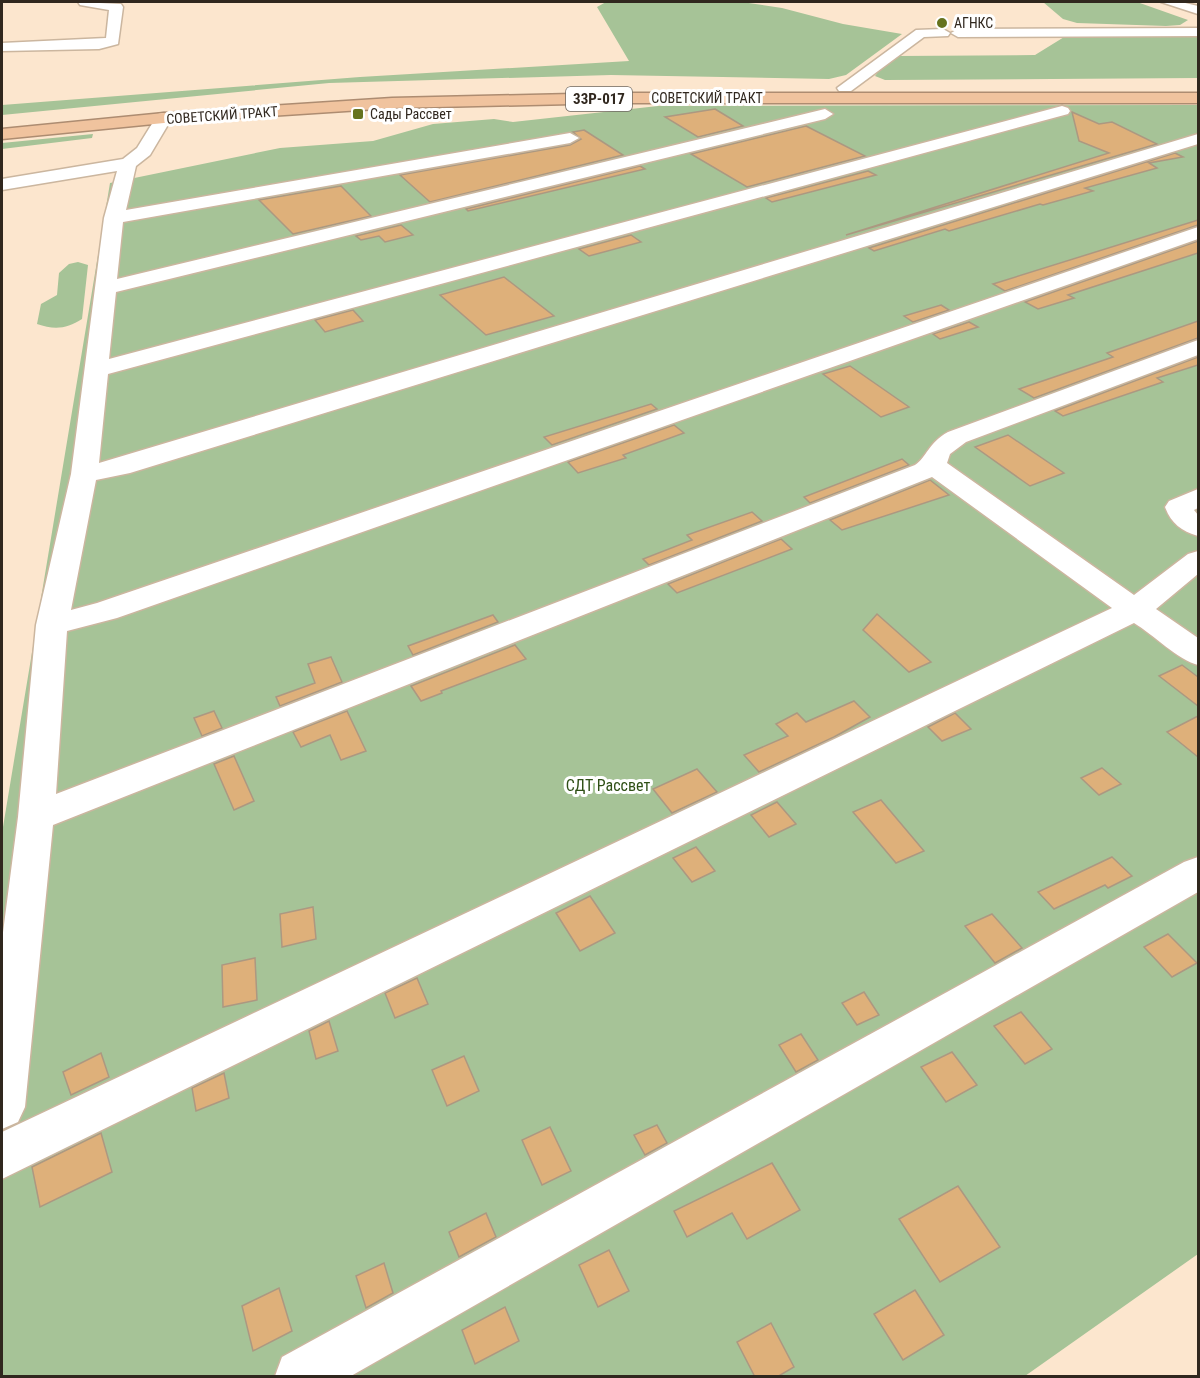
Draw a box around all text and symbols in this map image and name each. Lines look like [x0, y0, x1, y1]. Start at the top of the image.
place label: АГНКС [954, 15, 993, 31]
marker: АГНКС [935, 16, 949, 30]
road number: 33Р-017 [566, 87, 632, 111]
street label: СОВЕТСКИЙ ТРАКТ [651, 90, 763, 106]
street label: СОВЕТСКИЙ ТРАКТ [166, 103, 278, 127]
place label: Сады Рассвет [370, 106, 452, 122]
marker: Сады Рассвет [351, 107, 365, 121]
park label: СДТ Рассвет [566, 776, 650, 795]

